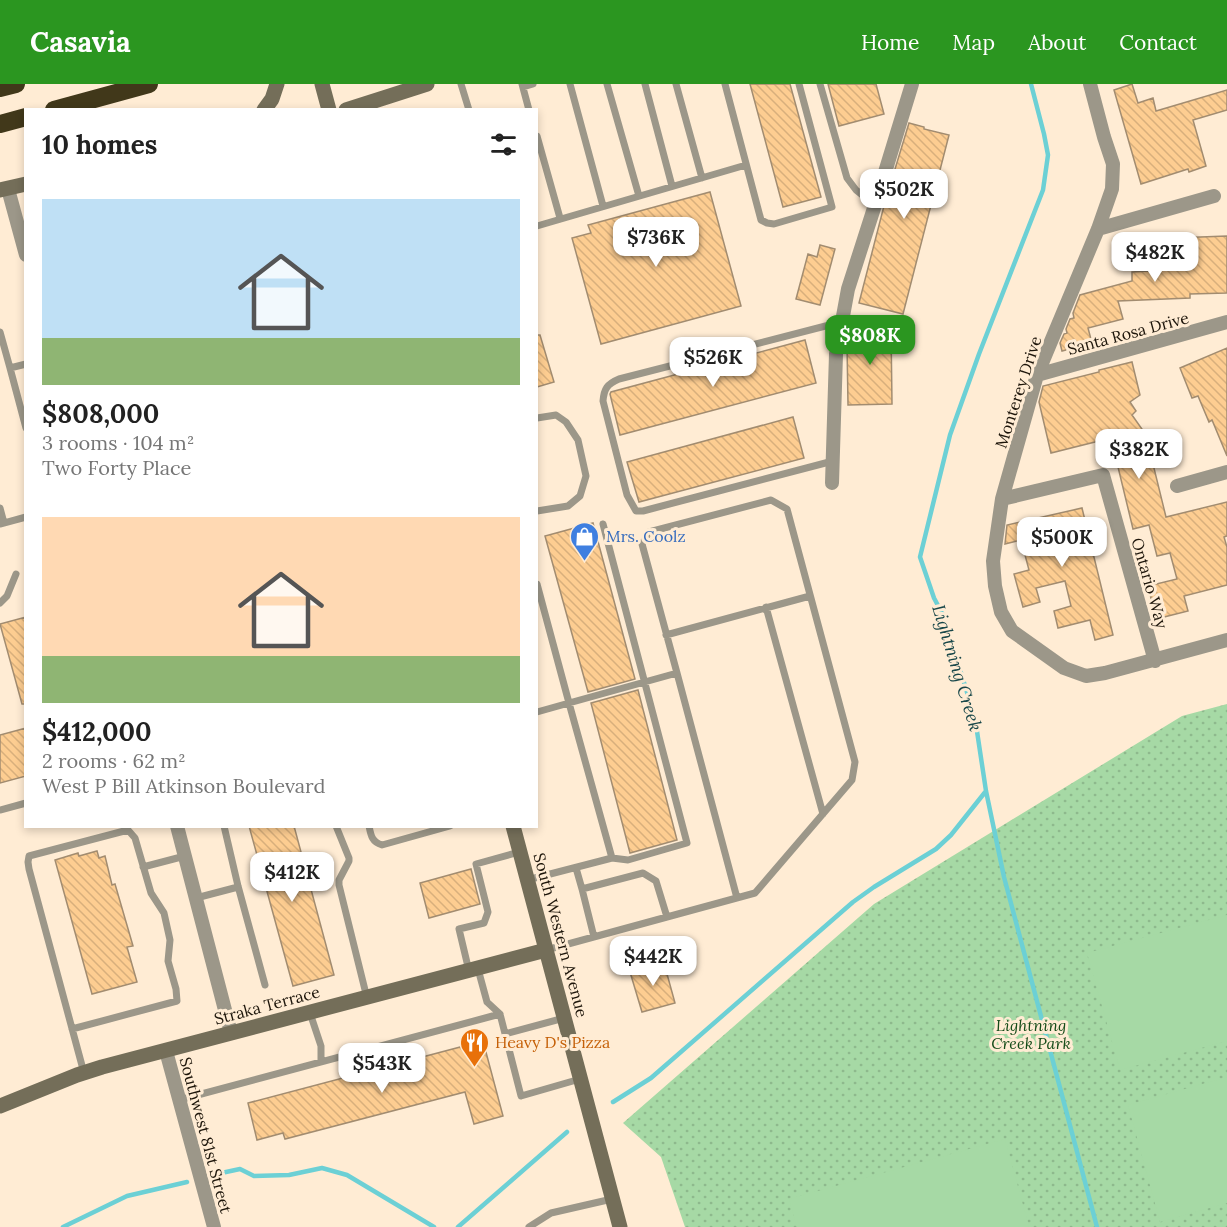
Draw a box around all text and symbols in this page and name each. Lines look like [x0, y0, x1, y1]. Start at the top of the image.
text: Casavia [30, 24, 131, 60]
text: Home [861, 29, 919, 56]
text: Map [952, 29, 995, 56]
text: About [1028, 29, 1086, 56]
text: Contact [1119, 29, 1197, 56]
text: 10 homes [42, 128, 157, 161]
icon: filters [487, 128, 520, 161]
pin: $502K [862, 169, 946, 220]
text: $502K [874, 176, 934, 201]
pin: $736K [614, 217, 698, 268]
text: $736K [627, 224, 685, 249]
pin: $482K [1113, 232, 1197, 283]
icon: home [227, 238, 335, 346]
text: $482K [1125, 239, 1185, 264]
street label: Santa Rosa Drive [1065, 307, 1191, 359]
pin: $808K [828, 315, 912, 366]
text: $808K [839, 322, 901, 347]
street label: Monterey Drive [990, 333, 1046, 450]
pin: $526K [671, 337, 755, 388]
text: $526K [684, 344, 742, 369]
text: $808,000 [42, 397, 159, 430]
pin: $382K [1097, 429, 1181, 480]
text: 3 rooms · 104 m² [42, 430, 194, 455]
text: $382K [1109, 436, 1169, 461]
text: Two Forty Place [42, 455, 191, 480]
pin: $500K [1020, 517, 1104, 568]
shop icon: Mrs. Coolz [569, 520, 601, 562]
text: $500K [1031, 524, 1093, 549]
place label: Mrs. Coolz [606, 526, 686, 546]
street label: Ontario Way [1127, 535, 1173, 631]
icon: home [227, 556, 335, 664]
water label: Lightning Creek [927, 602, 988, 734]
text: $412,000 [42, 715, 152, 748]
text: 2 rooms · 62 m² [42, 748, 186, 773]
text: West P Bill Atkinson Boulevard [42, 773, 326, 798]
street label: South Western Avenue [529, 851, 593, 1020]
pin: $412K [250, 852, 334, 903]
text: $412K [264, 859, 320, 884]
pin: $442K [611, 936, 695, 987]
text: $442K [624, 943, 682, 968]
street label: Straka Terrace [212, 981, 322, 1029]
park label: Lightning Creek Park [991, 1015, 1071, 1053]
restaurant icon: Heavy D's Pizza [458, 1026, 490, 1068]
place label: Heavy D's Pizza [495, 1032, 610, 1052]
pin: $543K [340, 1043, 424, 1094]
text: $543K [352, 1050, 412, 1075]
street label: Southwest 81st Street [176, 1055, 237, 1216]

